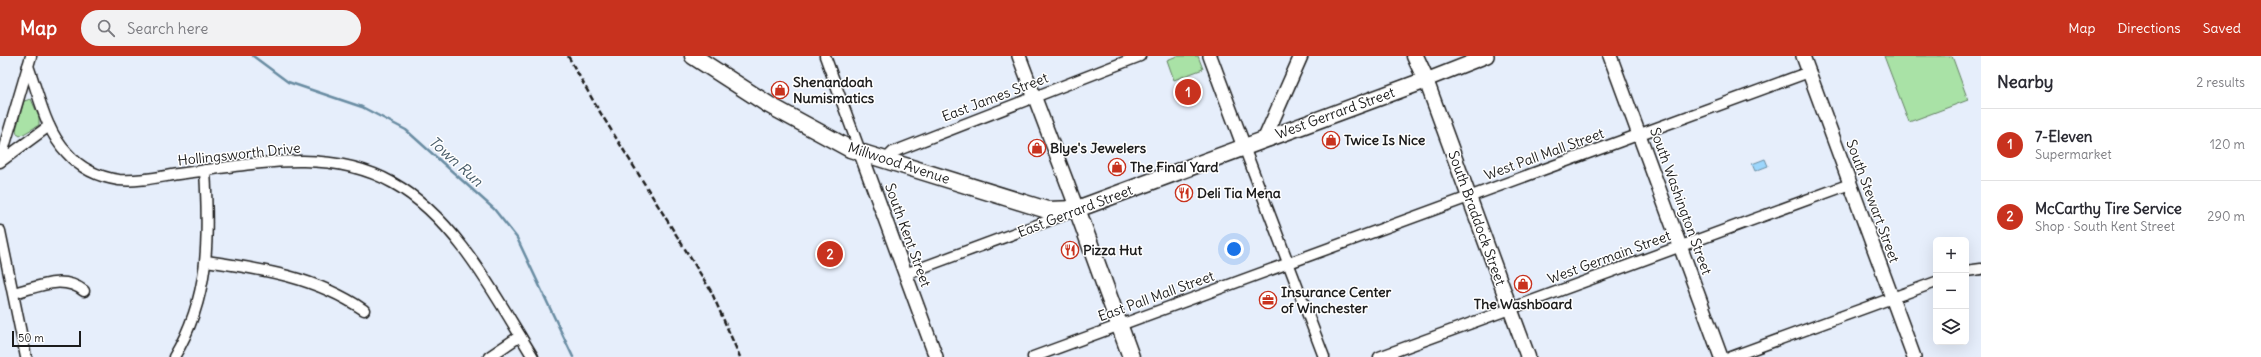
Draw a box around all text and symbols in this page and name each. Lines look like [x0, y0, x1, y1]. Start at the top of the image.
search box [81, 10, 361, 46]
text: Map [20, 16, 57, 40]
icon: search [95, 17, 117, 39]
text: Search here [127, 19, 208, 38]
text: Map [2068, 19, 2095, 37]
text: Directions [2117, 19, 2181, 37]
text: Saved [2203, 19, 2241, 37]
street label: East James Street [939, 68, 1051, 126]
text: Nearby [1997, 71, 2053, 93]
place label: Shenandoah Numismatics [793, 73, 875, 107]
text: 2 results [2196, 74, 2245, 91]
pin: 1 [1175, 77, 1201, 107]
shop icon: Shenandoah Numismatics [770, 80, 790, 100]
street label: West Gerrard Street [1273, 83, 1397, 143]
street label: West Pall Mall Street [1482, 124, 1607, 184]
street label: South Washington Street [1646, 125, 1716, 277]
text: 7-Eleven [2035, 127, 2093, 146]
shop icon: Twice Is Nice [1321, 130, 1341, 150]
place label: Twice Is Nice [1344, 131, 1426, 149]
water label: Town Run [425, 132, 487, 190]
text: 1 [2007, 136, 2013, 153]
text: 120 m [2210, 136, 2245, 153]
street label: South Stewart Street [1842, 137, 1904, 265]
street label: Millwood Avenue [846, 138, 952, 188]
shop icon: Blye's Jewelers [1027, 138, 1047, 158]
street label: Hollingsworth Drive [177, 139, 301, 169]
place label: Blye's Jewelers [1050, 139, 1147, 157]
text: Supermarket [2035, 146, 2112, 163]
street label: South Braddock Street [1444, 148, 1510, 288]
shop icon: The Final Yard [1107, 157, 1127, 177]
place label: The Final Yard [1130, 158, 1219, 176]
street label: South Kent Street [881, 181, 935, 290]
street label: East Gerrard Street [1015, 181, 1135, 241]
restaurant icon: Deli Tia Mena [1174, 183, 1194, 203]
place label: Deli Tia Mena [1197, 184, 1281, 202]
text: McCarthy Tire Service [2035, 199, 2182, 218]
text: 2 [2006, 208, 2014, 225]
text: 290 m [2207, 208, 2245, 225]
text: Shop · South Kent Street [2035, 218, 2175, 235]
street label: West Germain Street [1545, 226, 1673, 288]
map controls [1933, 237, 1969, 345]
button: + [1933, 237, 1969, 273]
pin: 2 [817, 239, 843, 269]
your location [1224, 239, 1244, 259]
restaurant icon: Pizza Hut [1060, 240, 1080, 260]
place label: Pizza Hut [1083, 241, 1142, 259]
street label: East Pall Mall Street [1095, 267, 1217, 325]
button: − [1933, 273, 1969, 309]
shop icon: The Washboard [1513, 274, 1533, 294]
place label: Insurance Center of Winchester [1281, 283, 1392, 317]
office icon: Insurance Center of Winchester [1258, 290, 1278, 310]
place label: The Washboard [1474, 295, 1573, 313]
button: layers [1933, 309, 1969, 345]
scale bar [12, 329, 81, 348]
text: 50 m [18, 331, 44, 345]

